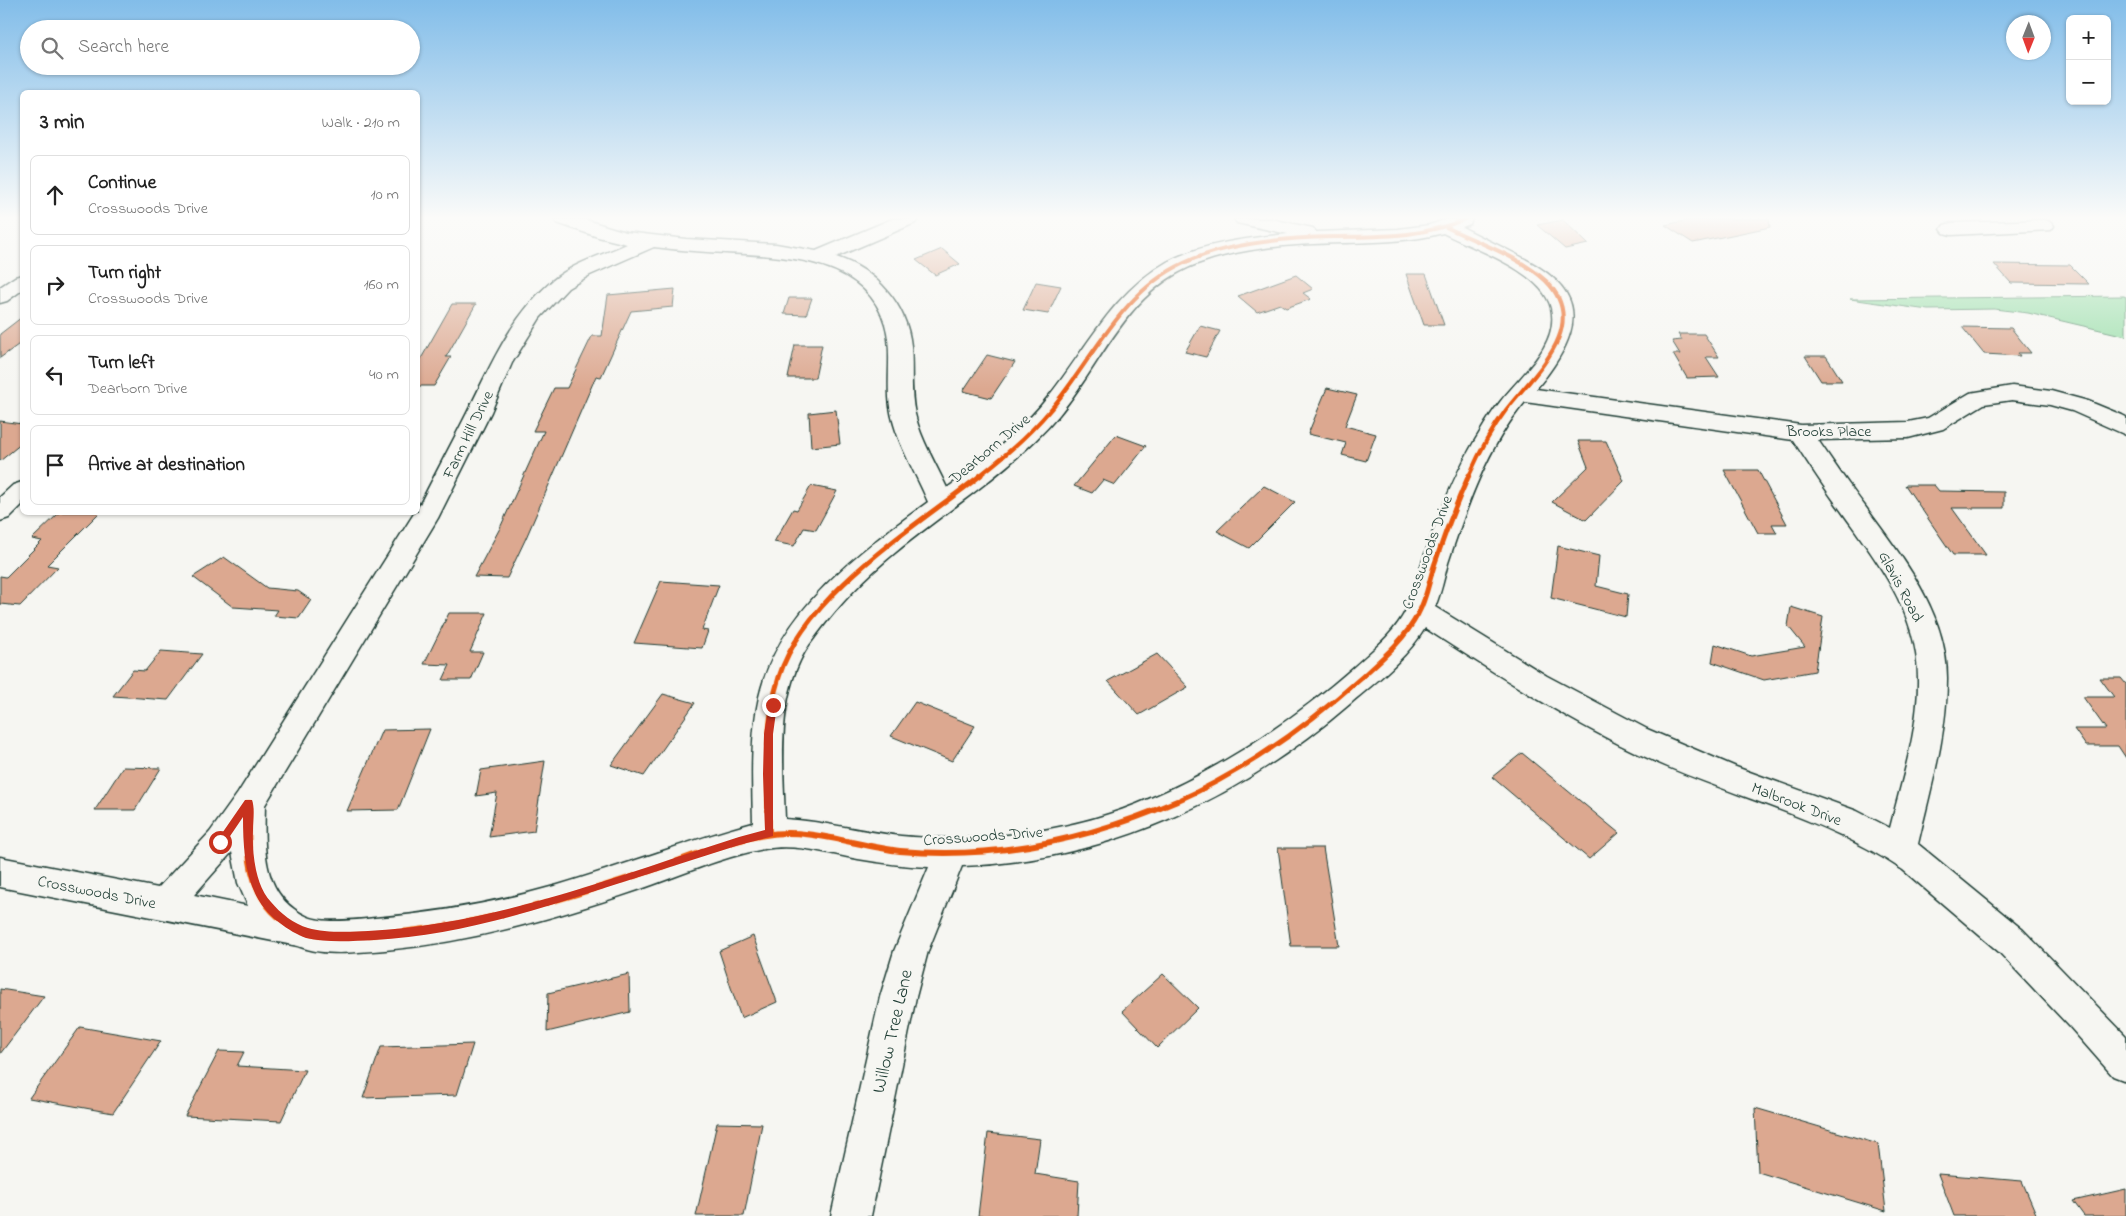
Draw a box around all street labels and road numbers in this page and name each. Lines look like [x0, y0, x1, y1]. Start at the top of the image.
street label: Farm Hill Drive [437, 386, 501, 484]
street label: Dearborn Drive [944, 408, 1037, 491]
street label: Brooks Place [1786, 420, 1872, 444]
street label: Crosswoods Drive [1396, 491, 1460, 613]
street label: Glavis Road [1871, 547, 1929, 627]
street label: Malbrook Drive [1748, 777, 1846, 833]
street label: Crosswoods Drive [923, 821, 1045, 853]
street label: Crosswoods Drive [35, 870, 159, 916]
street label: Willow Tree Lane [866, 967, 921, 1096]

